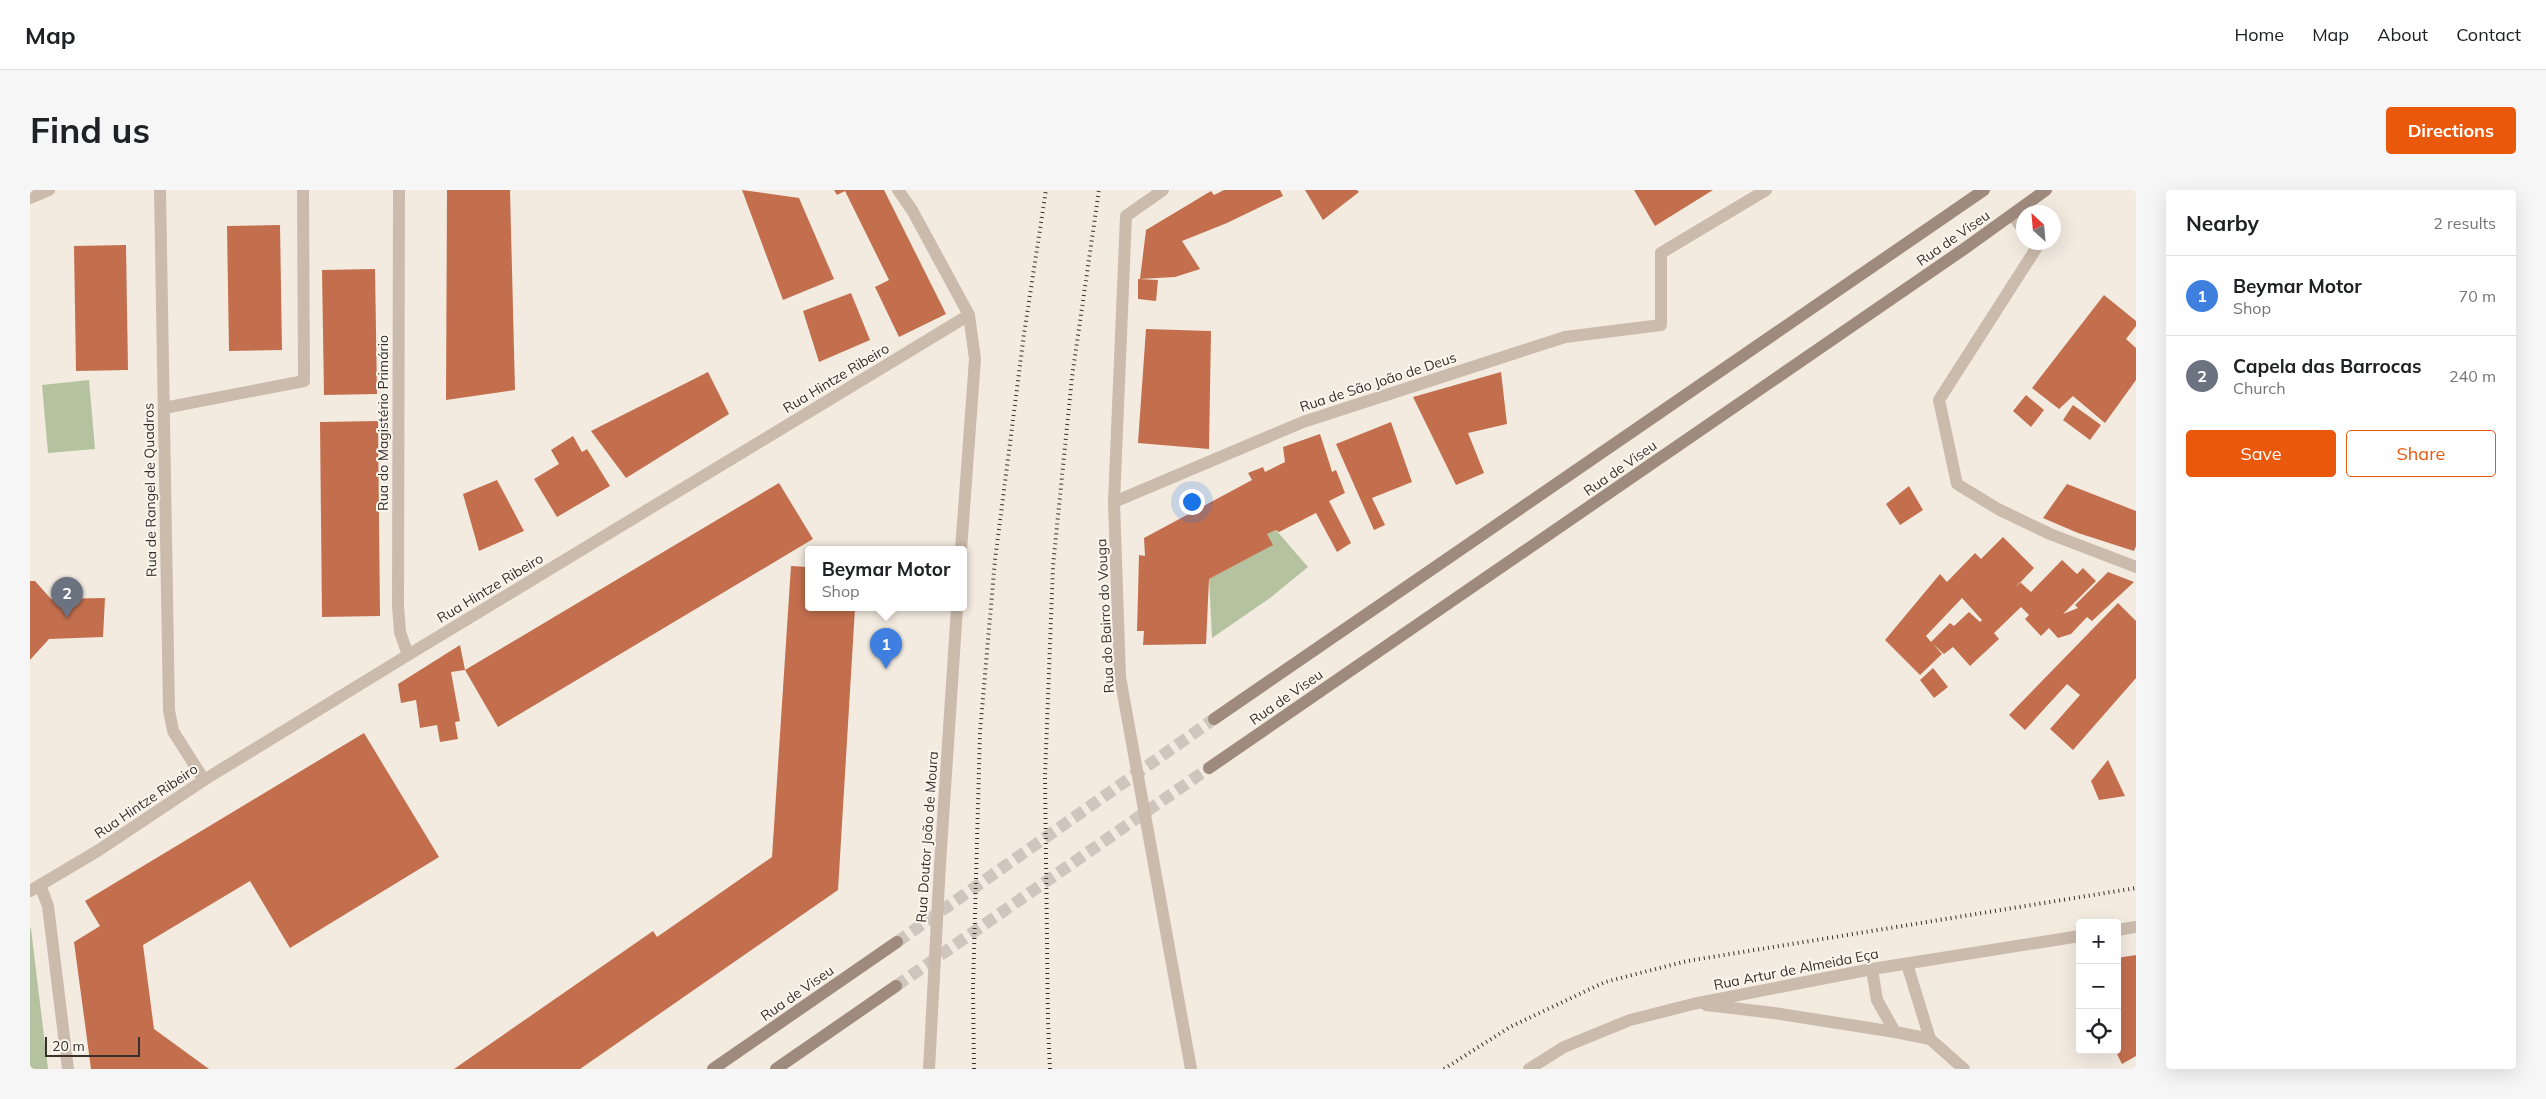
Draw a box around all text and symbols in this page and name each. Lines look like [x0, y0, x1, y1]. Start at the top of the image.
text: Map [25, 20, 76, 50]
text: Home [2234, 23, 2284, 46]
text: Map [2312, 23, 2349, 46]
text: About [2377, 23, 2428, 46]
text: Contact [2456, 23, 2521, 46]
button: Directions [2386, 107, 2516, 154]
text: Find us [30, 108, 150, 152]
north arrow [2016, 205, 2061, 250]
street label: Rua de Viseu [1913, 206, 1993, 270]
text: Nearby [2186, 210, 2259, 236]
text: 2 results [2433, 213, 2496, 233]
text: Beymar Motor [2233, 274, 2362, 298]
text: 1 [2197, 286, 2207, 306]
text: 70 m [2459, 286, 2496, 306]
text: Shop [2233, 298, 2271, 318]
street label: Rua do Magistério Primário [374, 335, 392, 511]
street label: Rua Hintze Ribeiro [780, 339, 892, 417]
street label: Rua de São João de Deus [1297, 348, 1459, 416]
text: Capela das Barrocas [2233, 354, 2422, 378]
text: 2 [2197, 366, 2207, 386]
text: 240 m [2449, 366, 2496, 386]
text: Church [2233, 378, 2286, 398]
street label: Rua de Rangel de Quadros [139, 403, 161, 577]
button: Save [2186, 430, 2336, 477]
button: Share [2346, 430, 2496, 477]
street label: Rua de Viseu [1580, 436, 1660, 500]
your location [1179, 489, 1205, 515]
street label: Rua do Bairro do Vouga [1092, 538, 1118, 694]
popup [805, 546, 967, 611]
street label: Rua Hintze Ribeiro [434, 549, 546, 627]
text: Beymar Motor [822, 557, 950, 581]
pin: 2 [51, 577, 83, 618]
text: Shop [822, 581, 860, 601]
pin: 1 [870, 628, 902, 669]
street label: Rua de Viseu [1246, 665, 1326, 729]
street label: Rua Doutor João de Moura [912, 751, 942, 923]
street label: Rua Hintze Ribeiro [91, 760, 201, 842]
map controls [2076, 919, 2121, 1054]
button: + [2076, 919, 2121, 964]
street label: Rua Artur de Almeida Eça [1712, 944, 1880, 994]
street label: Rua de Viseu [757, 961, 837, 1025]
button: − [2076, 964, 2121, 1009]
button: locate [2076, 1009, 2121, 1054]
scale bar [45, 1034, 140, 1057]
text: 20 m [52, 1037, 85, 1055]

